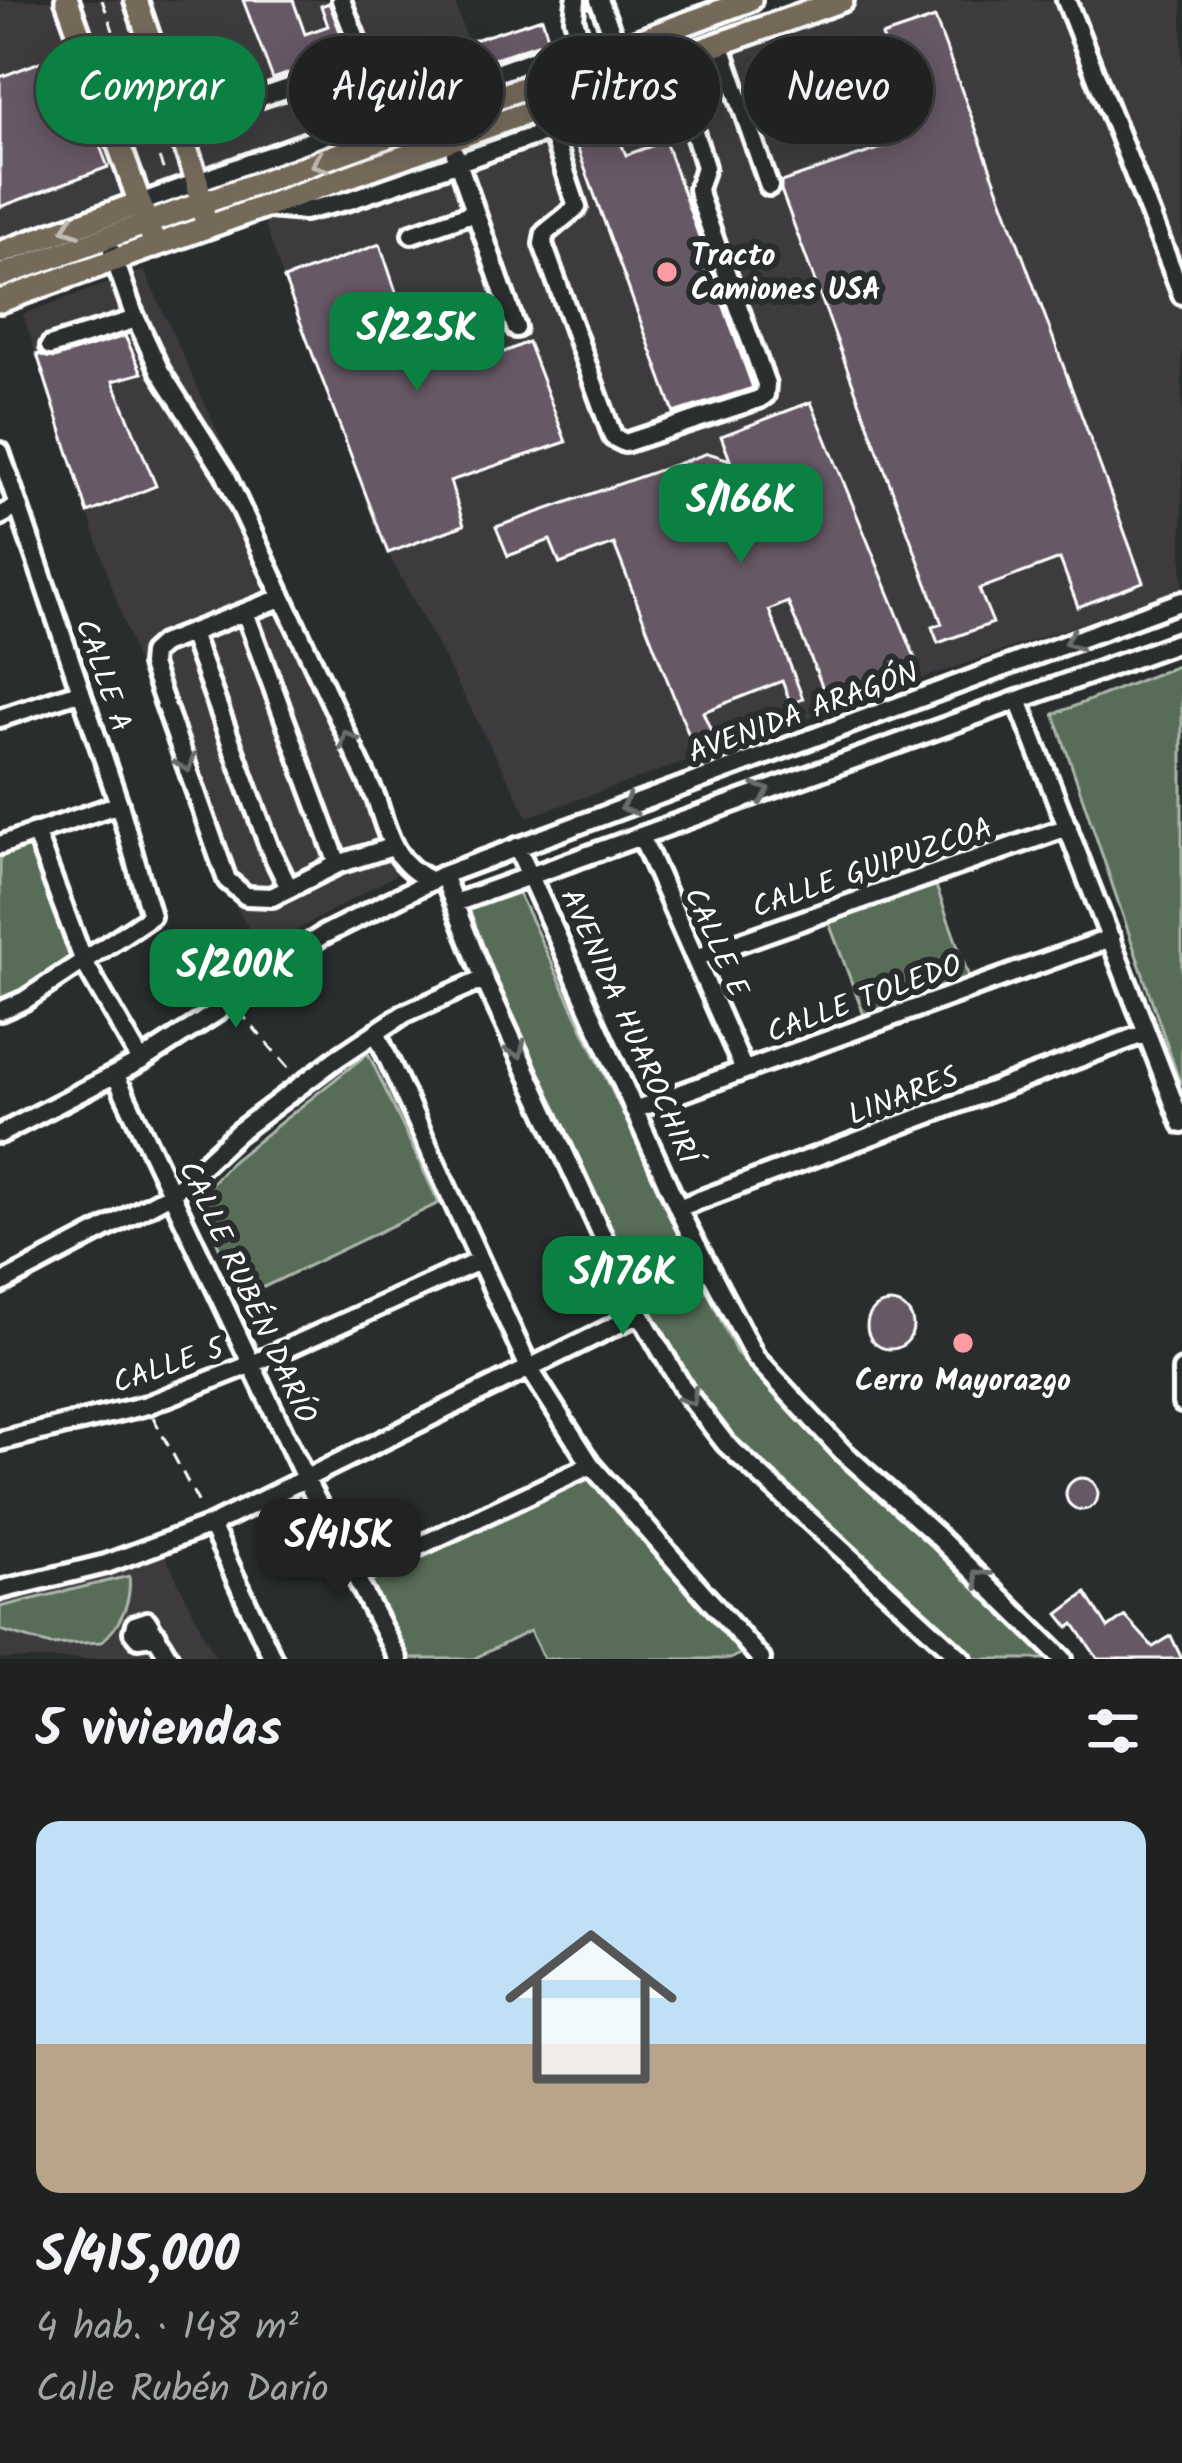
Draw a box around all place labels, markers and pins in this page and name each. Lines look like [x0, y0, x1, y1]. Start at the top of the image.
place label: Tracto Camiones USA [691, 233, 881, 315]
marker: Tracto Camiones USA [654, 259, 680, 285]
pin: S/225K [319, 292, 515, 394]
pin: S/166K [643, 464, 839, 566]
pin: S/200K [138, 929, 334, 1031]
pin: S/176K [525, 1236, 721, 1338]
marker: Cerro Mayorazgo [950, 1330, 976, 1356]
place label: Cerro Mayorazgo [855, 1358, 1071, 1406]
pin: S/415K [241, 1499, 437, 1601]

